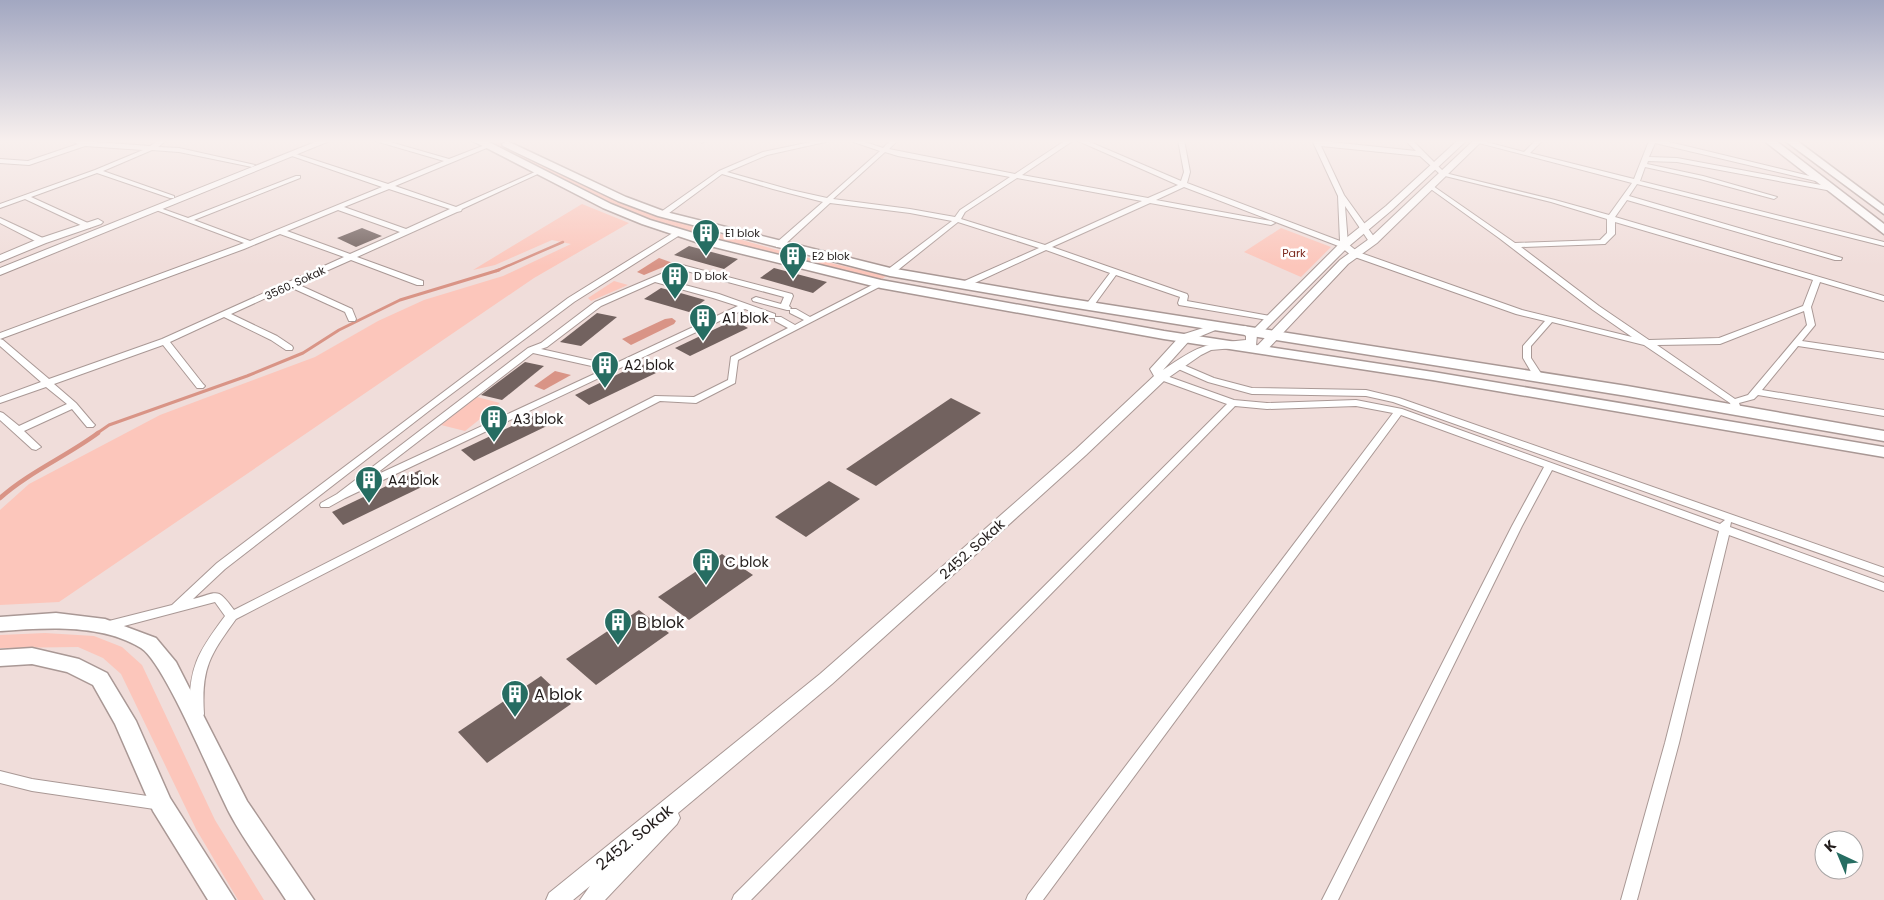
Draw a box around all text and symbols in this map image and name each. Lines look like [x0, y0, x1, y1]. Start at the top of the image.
building icon: E1 blok [691, 218, 721, 257]
place label: E1 blok [725, 225, 760, 241]
building icon: E2 blok [778, 241, 808, 280]
park label: Park [1282, 245, 1306, 261]
place label: E2 blok [812, 248, 850, 264]
building icon: D blok [660, 261, 690, 300]
street label: 3560. Sokak [262, 262, 328, 304]
place label: D blok [694, 268, 728, 284]
building icon: A1 blok [688, 303, 718, 342]
place label: A1 blok [722, 308, 770, 328]
building icon: A2 blok [590, 350, 620, 389]
place label: A2 blok [624, 355, 675, 375]
building icon: A3 blok [479, 404, 509, 443]
place label: A3 blok [513, 409, 564, 429]
building icon: A4 blok [354, 465, 384, 504]
place label: A4 blok [388, 470, 440, 490]
street label: 2452. Sokak [935, 514, 1010, 584]
building icon: C blok [691, 547, 721, 586]
place label: C blok [725, 552, 769, 572]
building icon: B blok [603, 607, 633, 646]
place label: B blok [637, 611, 685, 634]
building icon: A blok [500, 679, 530, 718]
place label: A blok [534, 683, 583, 706]
street label: 2452. Sokak [591, 799, 678, 876]
north arrow [1814, 830, 1864, 880]
text: K [1820, 835, 1841, 856]

